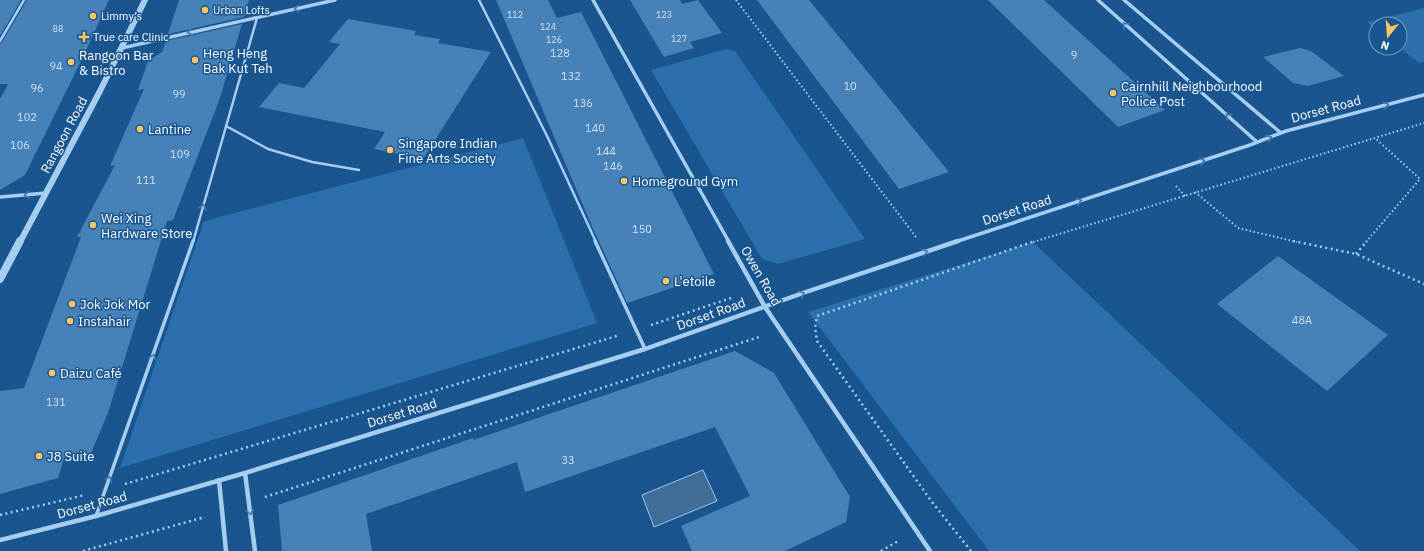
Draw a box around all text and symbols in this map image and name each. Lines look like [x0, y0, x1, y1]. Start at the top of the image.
place label: Urban Lofts [213, 3, 270, 17]
one-way arrow [293, 4, 300, 12]
marker: Urban Lofts [200, 5, 210, 15]
place label: Limmy’s [101, 9, 142, 23]
house number: 112 [507, 9, 523, 20]
house number: 123 [656, 9, 672, 20]
marker: Limmy’s [88, 11, 98, 21]
north arrow [1368, 16, 1408, 56]
house number: 124 [540, 21, 556, 32]
one-way arrow [1123, 22, 1130, 29]
house number: 88 [53, 23, 63, 34]
one-way arrow [187, 27, 193, 35]
place label: True care Clinic [93, 30, 169, 44]
marker: True care Clinic [78, 31, 90, 43]
house number: 127 [671, 33, 687, 44]
house number: 126 [546, 34, 562, 45]
text: N [1379, 38, 1391, 53]
place label: Heng Heng Bak Kut Teh [203, 45, 273, 77]
house number: 128 [550, 46, 570, 60]
place label: Rangoon Bar & Bistro [79, 47, 154, 79]
house number: 9 [1071, 48, 1077, 62]
marker: Heng Heng Bak Kut Teh [190, 55, 200, 65]
marker: Rangoon Bar & Bistro [66, 57, 76, 67]
house number: 94 [49, 59, 63, 73]
house number: 132 [561, 69, 581, 83]
place label: Cairnhill Neighbourhood Police Post [1121, 78, 1262, 110]
house number: 10 [843, 79, 857, 93]
house number: 96 [30, 81, 44, 95]
house number: 99 [172, 87, 186, 101]
marker: Cairnhill Neighbourhood Police Post [1108, 88, 1118, 98]
street label: Dorset Road [1289, 92, 1363, 126]
street label: Rangoon Road [37, 94, 91, 176]
house number: 136 [573, 96, 593, 110]
one-way arrow [1383, 101, 1389, 109]
house number: 102 [17, 110, 37, 124]
one-way arrow [1225, 114, 1233, 121]
place label: Lantine [148, 121, 191, 138]
house number: 140 [585, 121, 605, 135]
marker: Lantine [135, 124, 145, 134]
one-way arrow [1265, 134, 1272, 142]
place label: Singapore Indian Fine Arts Society [398, 135, 497, 167]
house number: 106 [10, 138, 30, 152]
house number: 144 [596, 144, 616, 158]
marker: Singapore Indian Fine Arts Society [385, 145, 395, 155]
house number: 109 [170, 147, 190, 161]
one-way arrow [1199, 157, 1206, 166]
house number: 146 [603, 159, 623, 173]
house number: 111 [136, 173, 156, 187]
place label: Homeground Gym [632, 173, 738, 190]
marker: Homeground Gym [619, 176, 629, 186]
one-way arrow [24, 190, 30, 199]
street label: Dorset Road [980, 191, 1054, 229]
one-way arrow [1075, 197, 1082, 206]
one-way arrow [198, 204, 207, 211]
place label: Wei Xing Hardware Store [101, 210, 192, 242]
marker: Wei Xing Hardware Store [88, 220, 98, 230]
house number: 150 [632, 222, 652, 236]
street label: Owen Road [737, 243, 785, 309]
one-way arrow [921, 249, 928, 257]
place label: L'etoile [674, 273, 715, 290]
marker: L'etoile [661, 276, 671, 286]
one-way arrow [798, 290, 805, 299]
street label: Dorset Road [674, 294, 748, 334]
place label: Jok Jok Mor [80, 296, 150, 313]
marker: Jok Jok Mor [67, 299, 77, 309]
place label: Instahair [78, 313, 131, 330]
house number: 48A [1292, 313, 1312, 327]
marker: Instahair [65, 316, 75, 326]
one-way arrow [148, 354, 156, 361]
place label: Daizu Café [60, 365, 122, 382]
marker: Daizu Café [47, 368, 57, 378]
street label: Dorset Road [365, 394, 439, 432]
house number: 131 [46, 395, 66, 409]
place label: J8 Suite [47, 448, 94, 465]
marker: J8 Suite [34, 451, 44, 461]
house number: 33 [561, 453, 575, 467]
one-way arrow [104, 476, 112, 483]
street label: Dorset Road [55, 488, 129, 522]
one-way arrow [245, 509, 254, 515]

